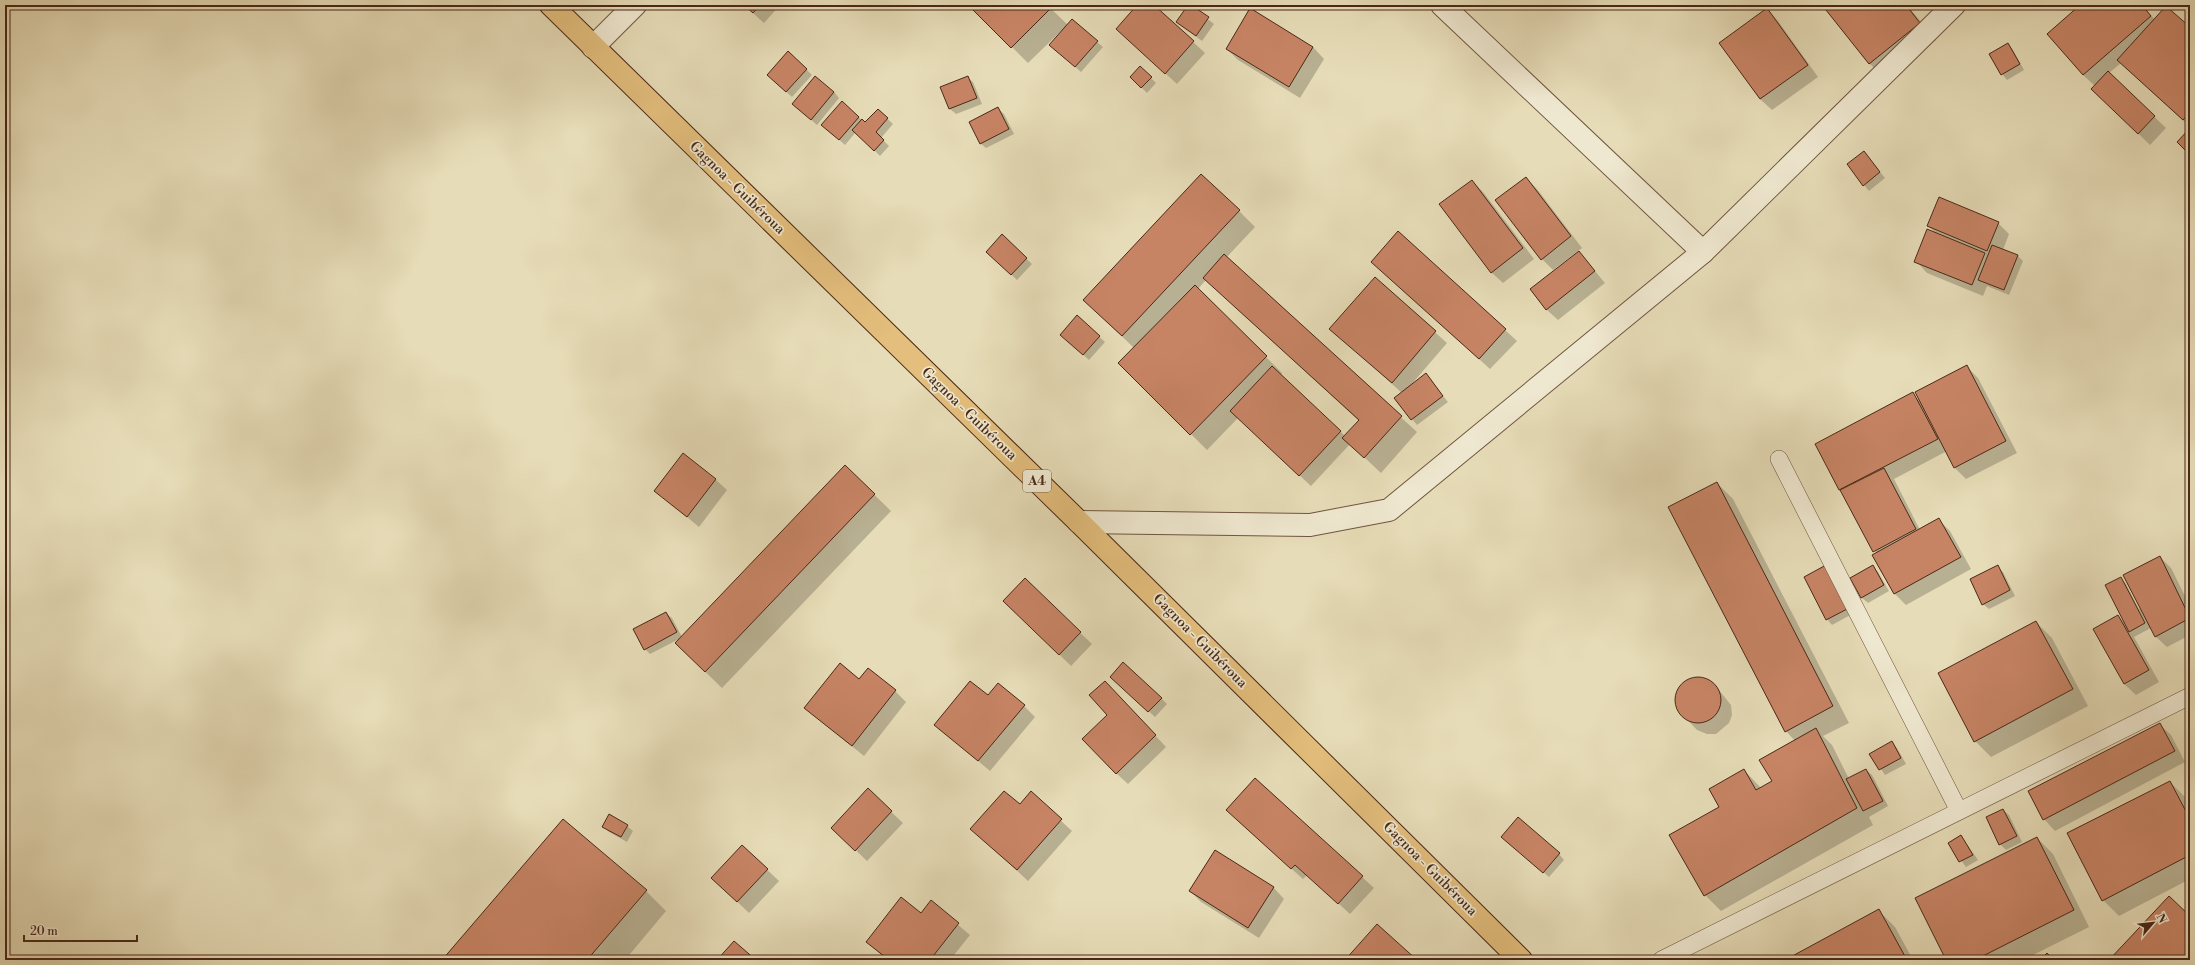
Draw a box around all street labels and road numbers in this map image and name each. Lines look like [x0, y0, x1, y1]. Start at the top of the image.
street label: Gagnoa - Guibéroua [685, 138, 789, 239]
street label: Gagnoa - Guibéroua [917, 364, 1021, 465]
road number: A4 [1023, 470, 1051, 492]
street label: Gagnoa - Guibéroua [1149, 590, 1252, 693]
street label: Gagnoa - Guibéroua [1379, 818, 1482, 921]

